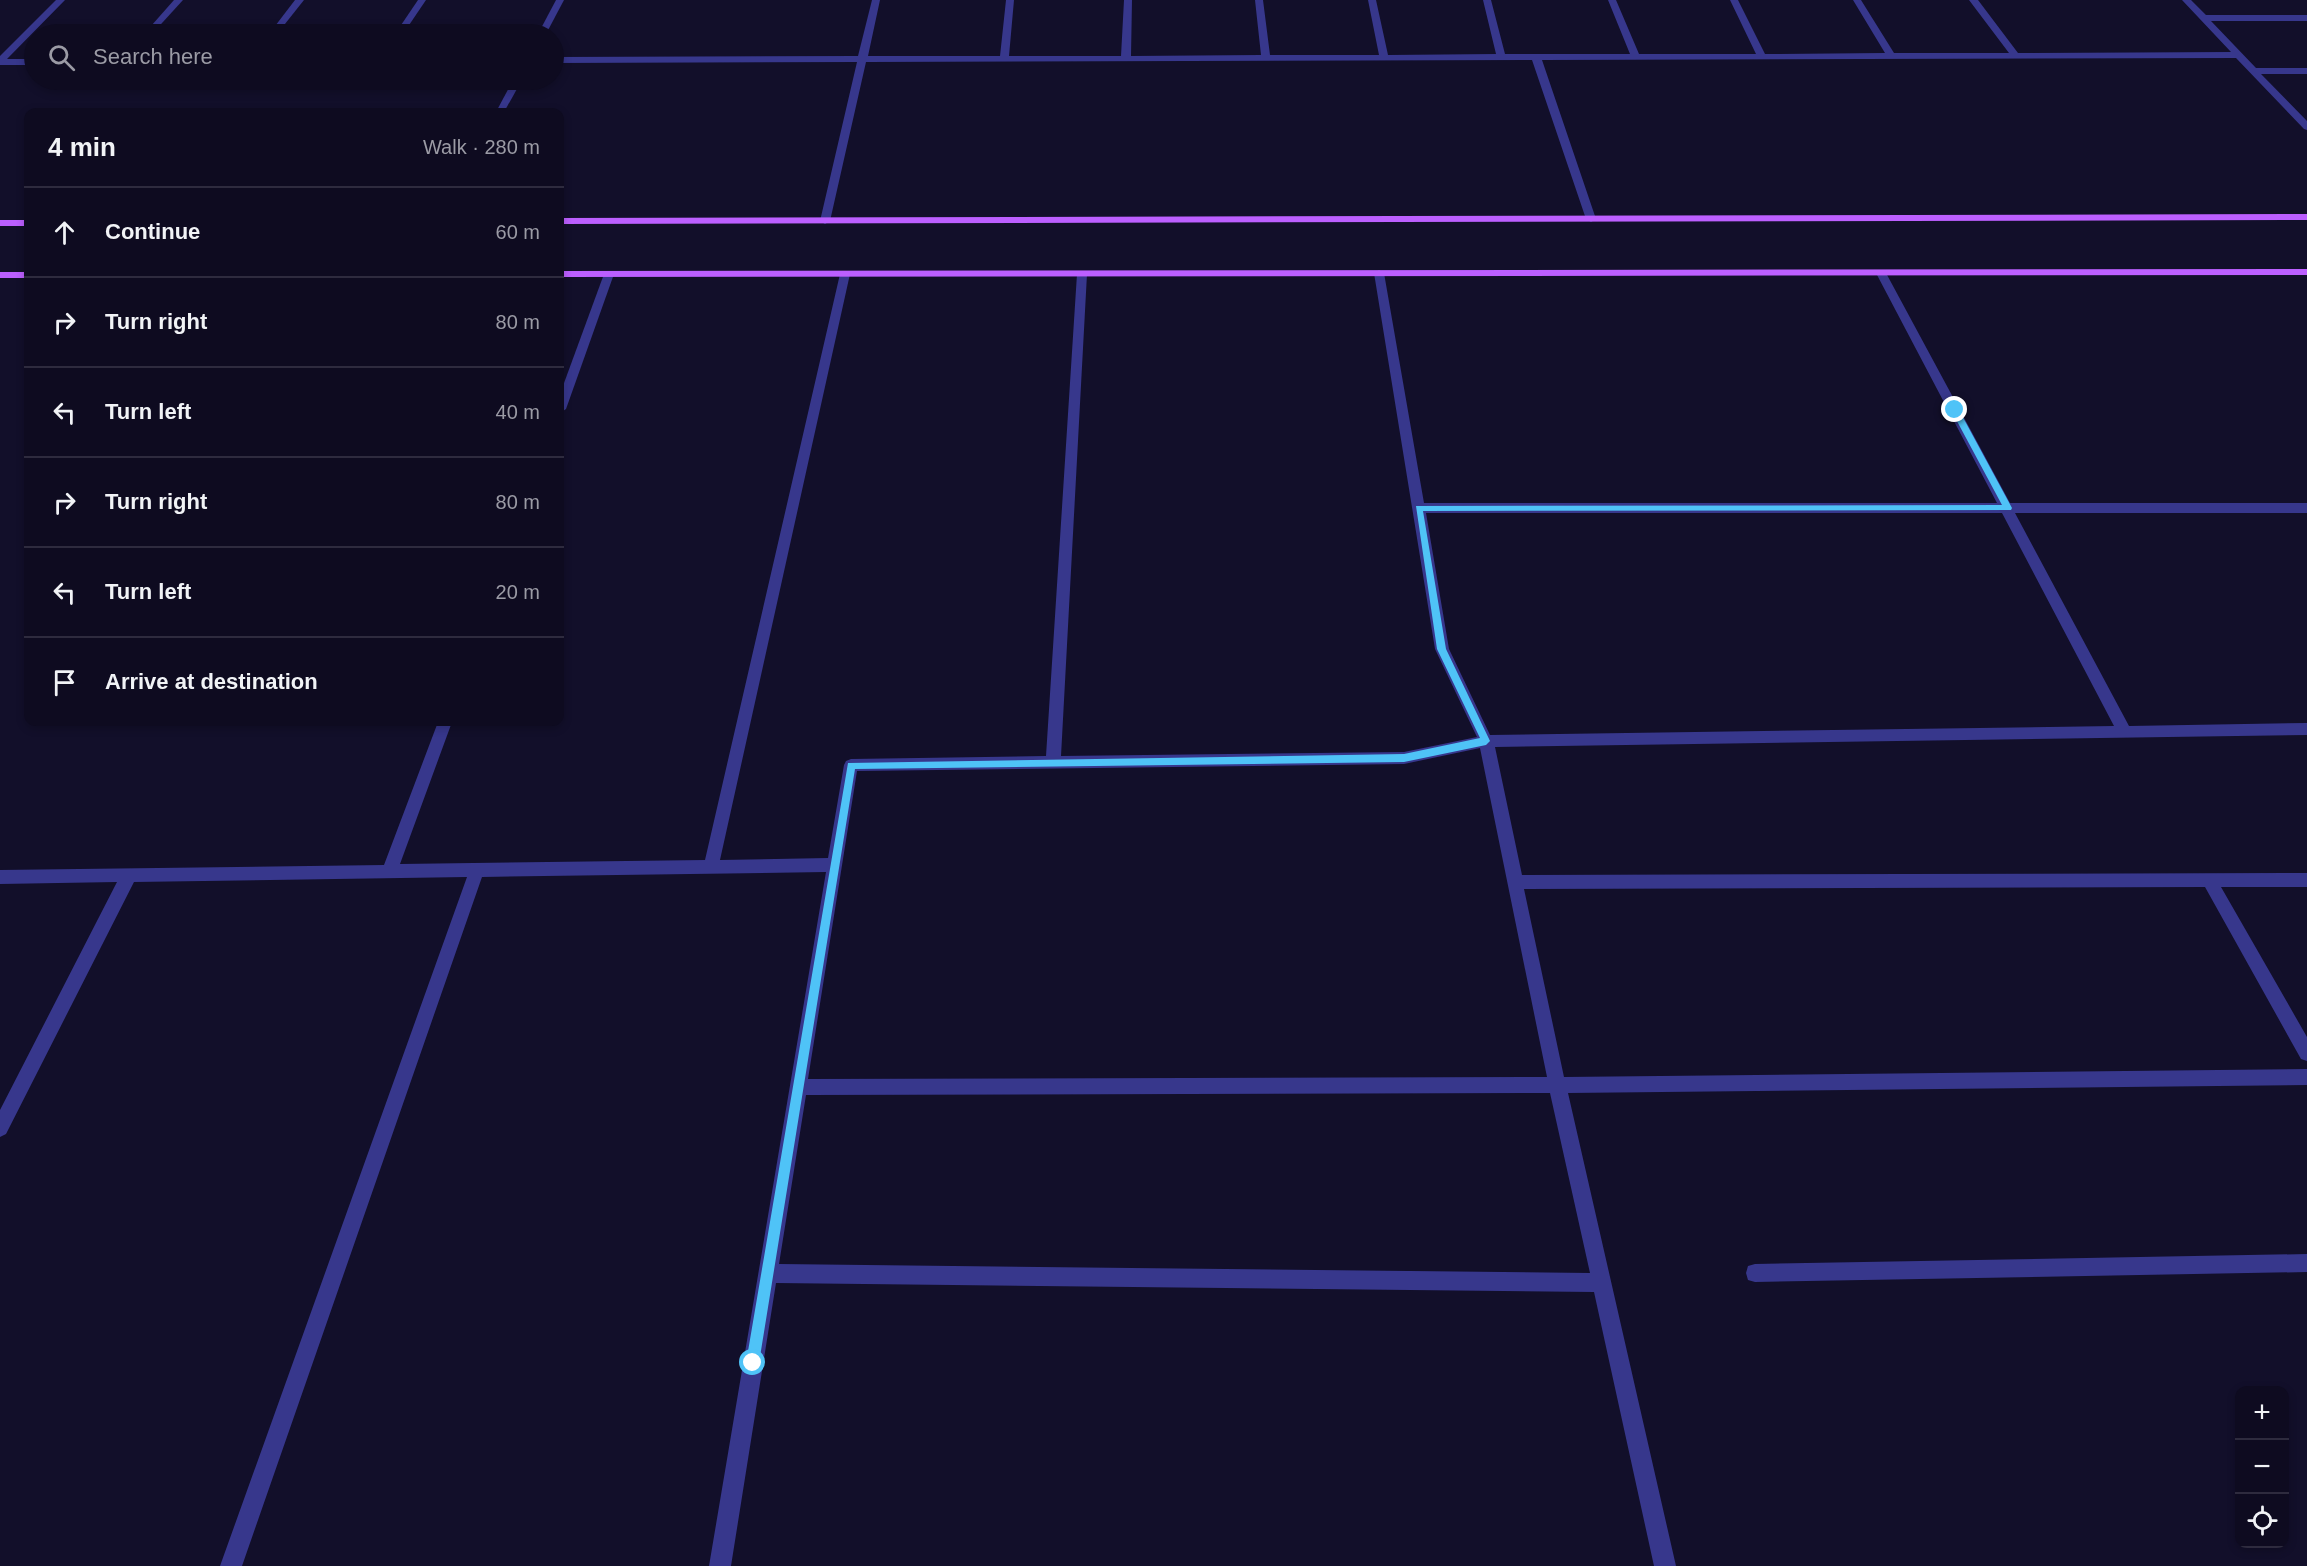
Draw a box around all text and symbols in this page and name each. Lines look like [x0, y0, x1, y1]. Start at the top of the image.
search box [24, 24, 564, 90]
icon: search [45, 41, 78, 74]
text: Search here [93, 44, 213, 69]
text: 4 min [48, 132, 116, 162]
text: Walk · 280 m [423, 136, 540, 158]
icon: ahead [48, 216, 81, 249]
text: Continue [105, 219, 200, 244]
text: 60 m [496, 221, 540, 243]
icon: right [48, 306, 81, 339]
text: Turn right [105, 309, 207, 334]
text: 80 m [496, 311, 540, 333]
icon: left [48, 396, 81, 429]
route end [1941, 396, 1967, 422]
text: Turn left [105, 399, 191, 424]
text: 40 m [496, 401, 540, 423]
icon: right [48, 486, 81, 519]
text: Turn right [105, 489, 207, 514]
text: 80 m [496, 491, 540, 513]
icon: left [48, 576, 81, 609]
text: Turn left [105, 579, 191, 604]
text: 20 m [496, 581, 540, 603]
icon: arrive [48, 666, 81, 699]
text: Arrive at destination [105, 669, 318, 694]
route start [739, 1349, 765, 1375]
map controls [2235, 1386, 2289, 1548]
button: + [2235, 1386, 2289, 1440]
button: − [2235, 1440, 2289, 1494]
button: locate [2235, 1494, 2289, 1548]

